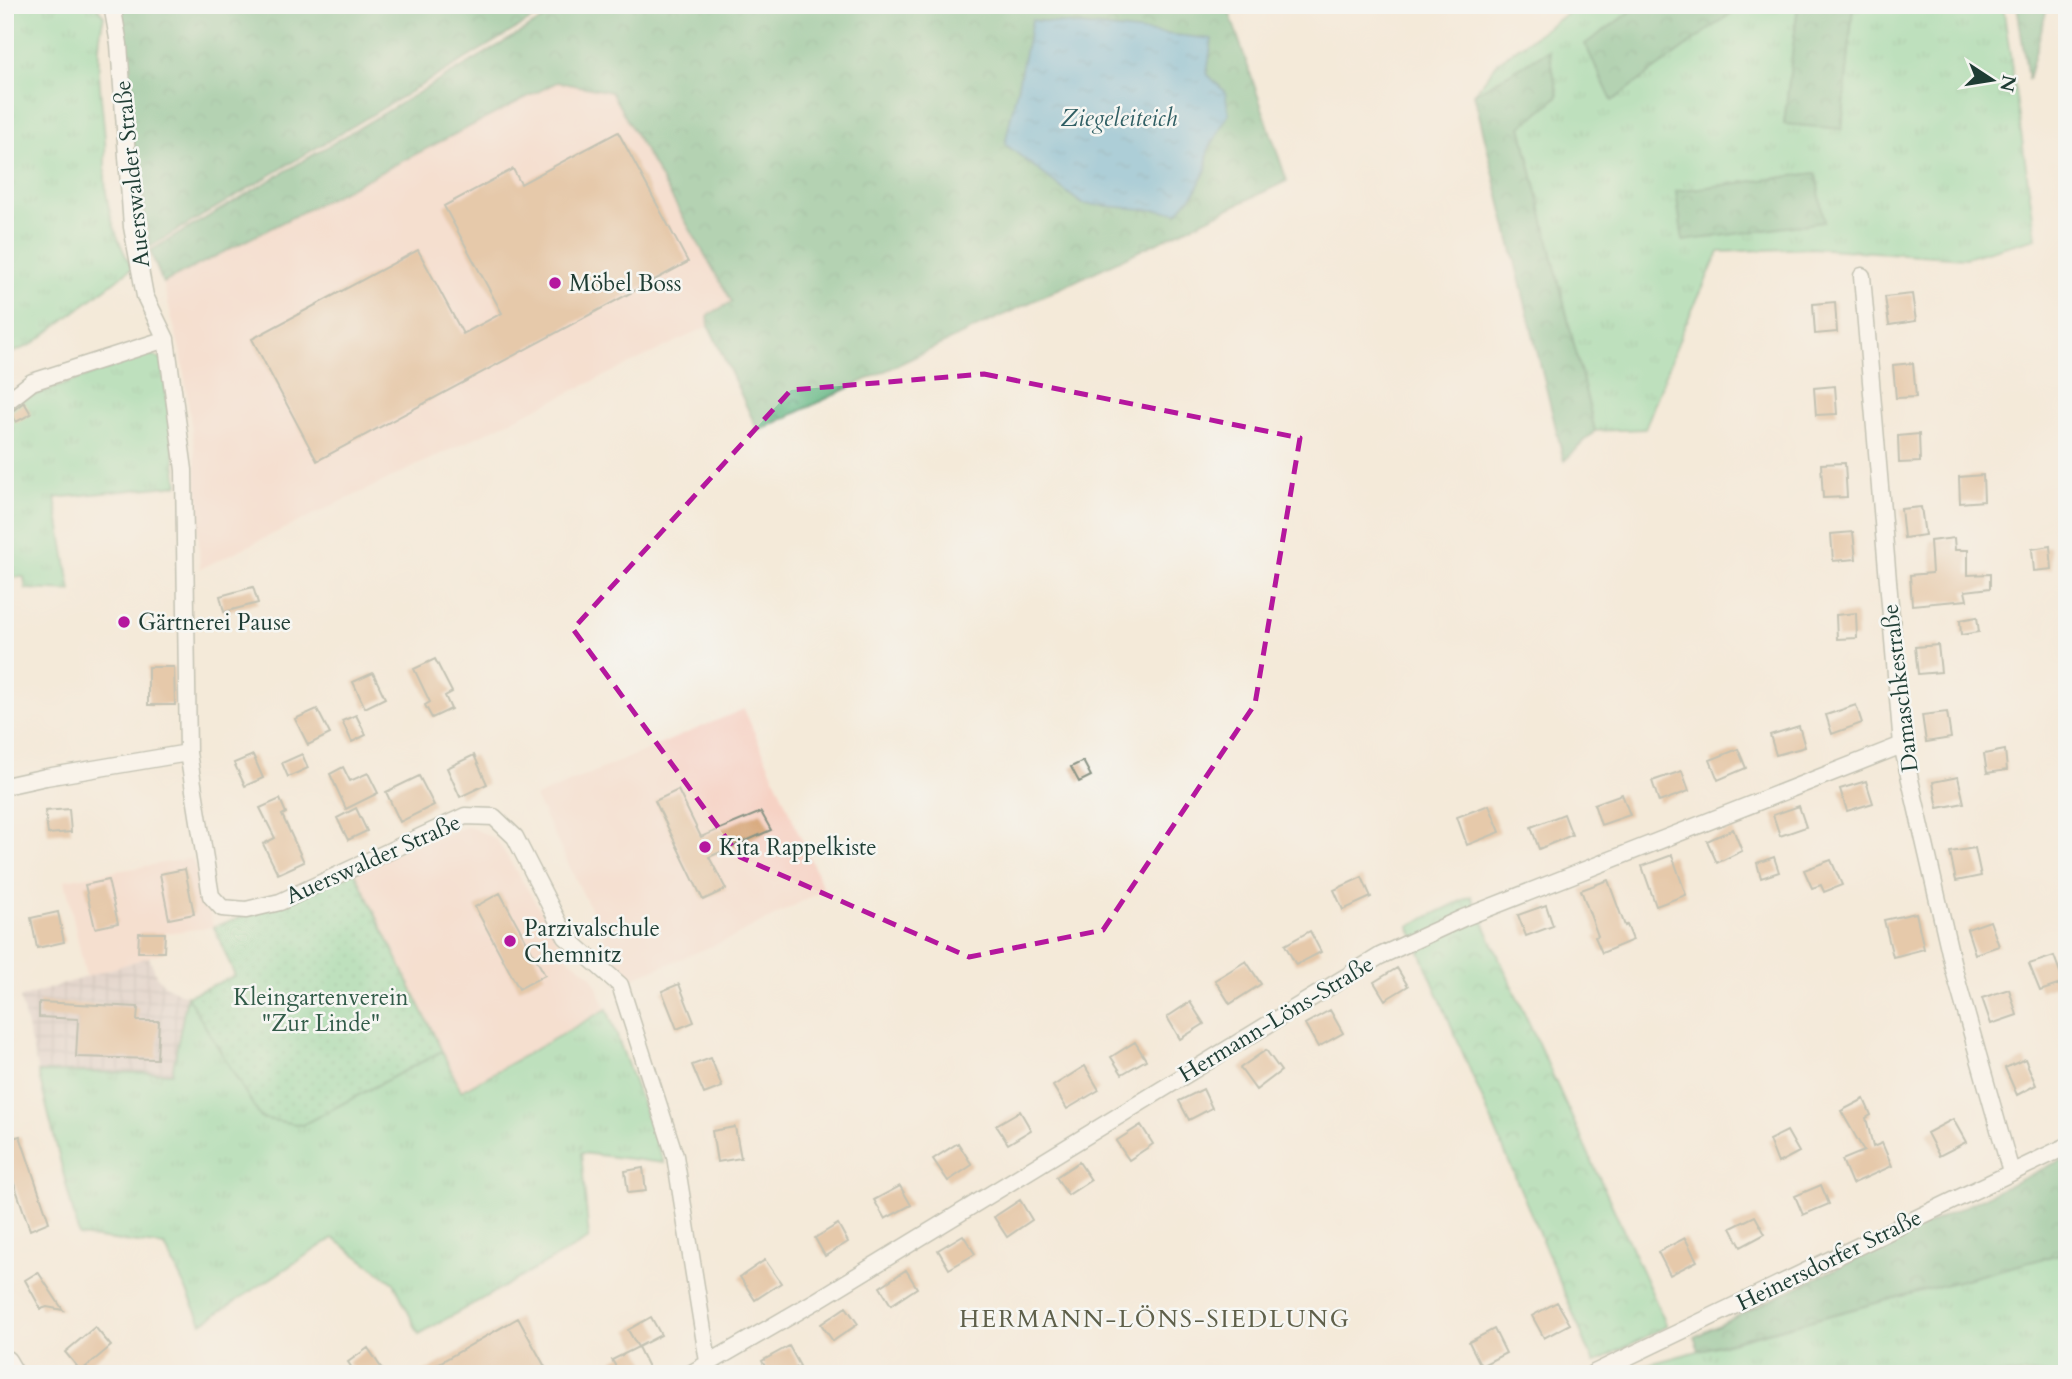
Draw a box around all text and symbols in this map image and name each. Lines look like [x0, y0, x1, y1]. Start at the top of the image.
north arrow [1956, 46, 2026, 116]
text: N [1993, 73, 2022, 95]
street label: Auerswalder Straße [107, 79, 157, 269]
water label: Ziegeleiteich [1061, 102, 1178, 135]
place label: Möbel Boss [569, 268, 681, 299]
marker: Möbel Boss [547, 275, 563, 291]
street label: Damaschkestraße [1874, 602, 1926, 774]
place label: Gärtnerei Pause [138, 607, 291, 638]
marker: Gärtnerei Pause [116, 614, 132, 630]
street label: Auerswalder Straße [281, 807, 465, 911]
place label: Kita Rappelkiste [719, 832, 877, 863]
marker: Kita Rappelkiste [697, 839, 713, 855]
place label: Parzivalschule Chemnitz [524, 913, 660, 970]
marker: Parzivalschule Chemnitz [502, 933, 518, 949]
street label: Hermann-Löns-Straße [1173, 948, 1379, 1090]
park label: Kleingartenverein "Zur Linde" [233, 982, 409, 1039]
street label: Heinersdorfer Straße [1731, 1202, 1927, 1318]
district label: HERMANN-LÖNS-SIEDLUNG [959, 1303, 1351, 1336]

